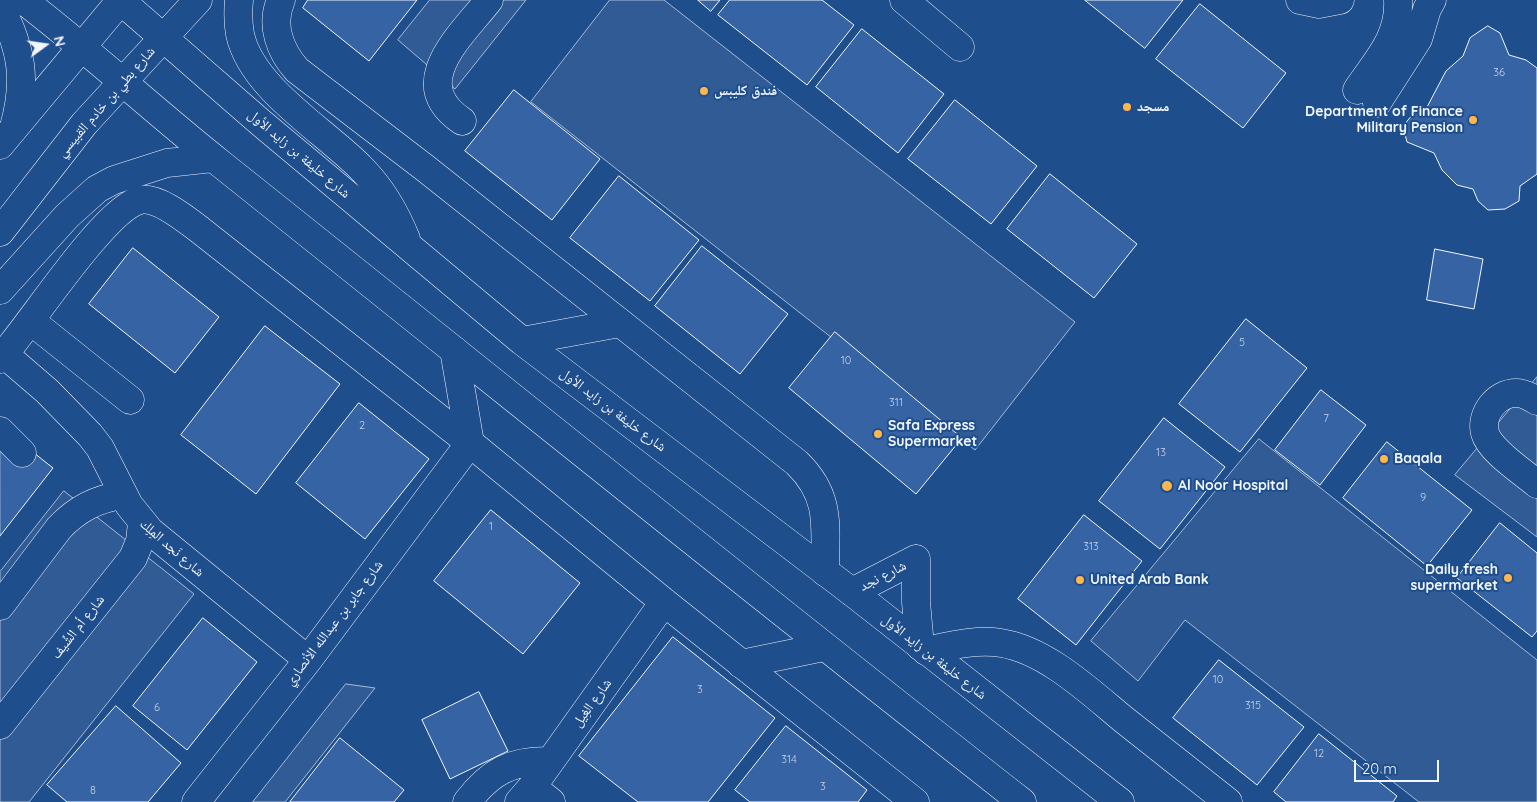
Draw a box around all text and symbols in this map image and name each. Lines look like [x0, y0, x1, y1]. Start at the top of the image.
north arrow [20, 20, 70, 70]
text: N [50, 34, 70, 49]
street label: شارع بطي بن خادم القبيسي [53, 43, 159, 161]
house number: 36 [1493, 66, 1505, 80]
place label: فندق كليبس [714, 83, 777, 99]
marker: فندق كليبس [698, 85, 710, 97]
place label: مسجد [1137, 99, 1169, 115]
marker: مسجد [1121, 101, 1133, 113]
place label: Department of Finance Military Pension [1305, 104, 1463, 136]
street label: شارع خليفة بن زايد الأول [244, 106, 354, 202]
marker: Department of Finance Military Pension [1467, 114, 1479, 126]
house number: 5 [1239, 336, 1245, 350]
house number: 10 [841, 354, 851, 368]
street label: شارع خليفة بن زايد الأول [557, 365, 669, 455]
house number: 311 [889, 396, 903, 410]
house number: 7 [1323, 412, 1329, 426]
place label: Safa Express Supermarket [888, 418, 977, 451]
house number: 2 [359, 419, 365, 433]
marker: Safa Express Supermarket [872, 428, 884, 440]
house number: 13 [1156, 446, 1166, 460]
place label: Baqala [1394, 451, 1442, 467]
marker: Baqala [1378, 453, 1390, 465]
place label: Al Noor Hospital [1178, 478, 1288, 494]
marker: Al Noor Hospital [1160, 479, 1174, 493]
house number: 9 [1420, 491, 1426, 505]
street label: شارع نَجد المِلِك [136, 515, 208, 581]
house number: 1 [489, 520, 493, 534]
house number: 313 [1083, 540, 1099, 554]
street label: شارع جابر بن عبدالله الأنصاري [281, 557, 387, 689]
street label: شارع نجد [857, 557, 909, 595]
place label: Daily fresh supermarket [1410, 562, 1498, 594]
place label: United Arab Bank [1090, 572, 1209, 588]
marker: Daily fresh supermarket [1502, 572, 1514, 584]
marker: United Arab Bank [1074, 574, 1086, 586]
street label: شارع أم الشِّيف [48, 592, 108, 662]
street label: شارع خليفة بن زايد الأول [878, 611, 990, 703]
house number: 10 [1213, 673, 1223, 687]
street label: شارع الغِيل [569, 675, 615, 731]
house number: 3 [697, 683, 703, 697]
house number: 315 [1245, 699, 1261, 713]
house number: 6 [154, 701, 160, 715]
house number: 12 [1314, 747, 1324, 761]
scale bar [1357, 750, 1442, 782]
house number: 314 [781, 753, 797, 767]
text: 20 m [1362, 759, 1397, 778]
house number: 3 [820, 780, 826, 794]
house number: 8 [90, 784, 96, 798]

